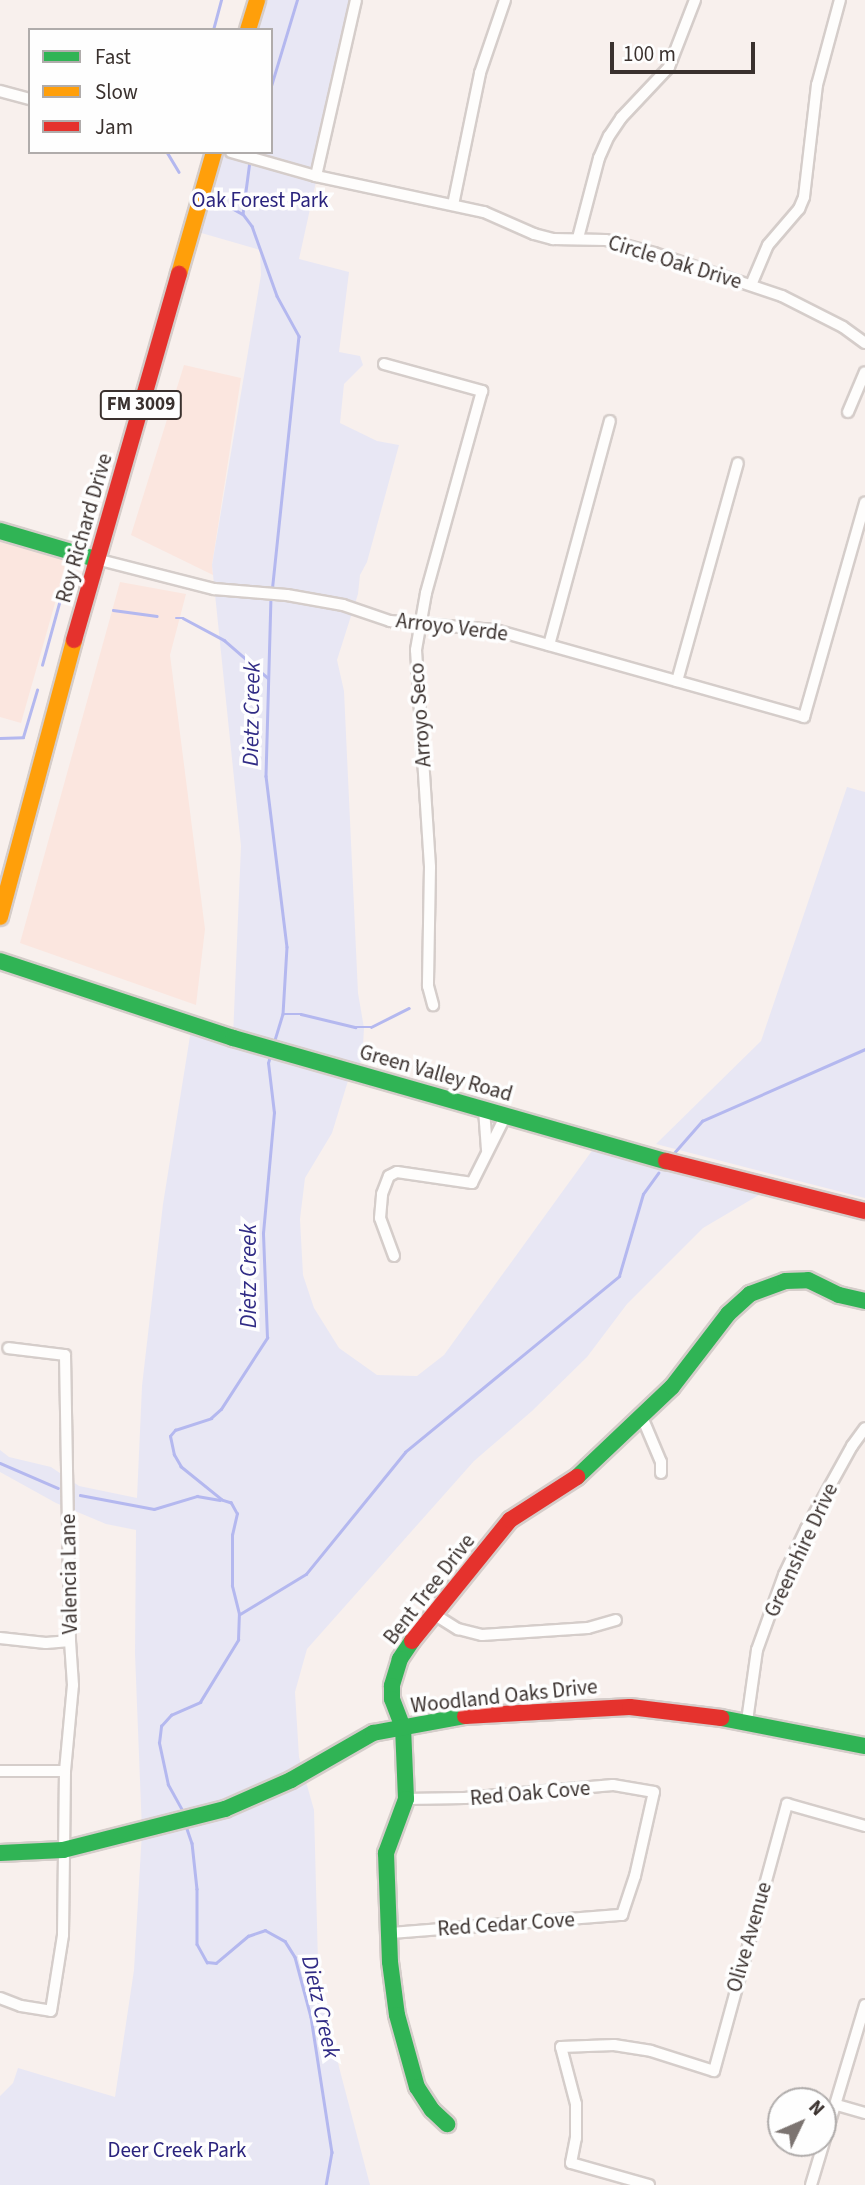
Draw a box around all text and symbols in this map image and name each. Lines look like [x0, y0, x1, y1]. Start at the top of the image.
legend [28, 28, 273, 154]
scale bar [613, 28, 758, 72]
text: 100 m [623, 39, 676, 69]
text: Fast [95, 42, 131, 72]
text: Slow [95, 77, 138, 107]
text: Jam [95, 112, 133, 142]
park label: Oak Forest Park [191, 187, 329, 213]
street label: Circle Oak Drive [605, 230, 745, 294]
road number: FM 3009 [99, 390, 183, 420]
street label: Roy Richard Drive [51, 450, 117, 606]
street label: Arroyo Verde [395, 608, 509, 646]
water label: Dietz Creek [237, 661, 267, 767]
street label: Arroyo Seco [404, 662, 436, 768]
street label: Green Valley Road [357, 1039, 515, 1107]
water label: Dietz Creek [235, 1224, 263, 1328]
street label: Greenshire Drive [759, 1479, 843, 1621]
street label: Valencia Lane [55, 1514, 83, 1634]
street label: Bent Tree Drive [378, 1529, 480, 1649]
street label: Woodland Oaks Drive [409, 1674, 599, 1718]
street label: Red Oak Cove [469, 1775, 591, 1811]
street label: Olive Avenue [721, 1879, 777, 1995]
street label: Red Cedar Cove [436, 1907, 576, 1941]
water label: Dietz Creek [295, 1953, 345, 2061]
north arrow [767, 2087, 837, 2157]
text: N [802, 2095, 830, 2122]
park label: Deer Creek Park [108, 2137, 246, 2163]

